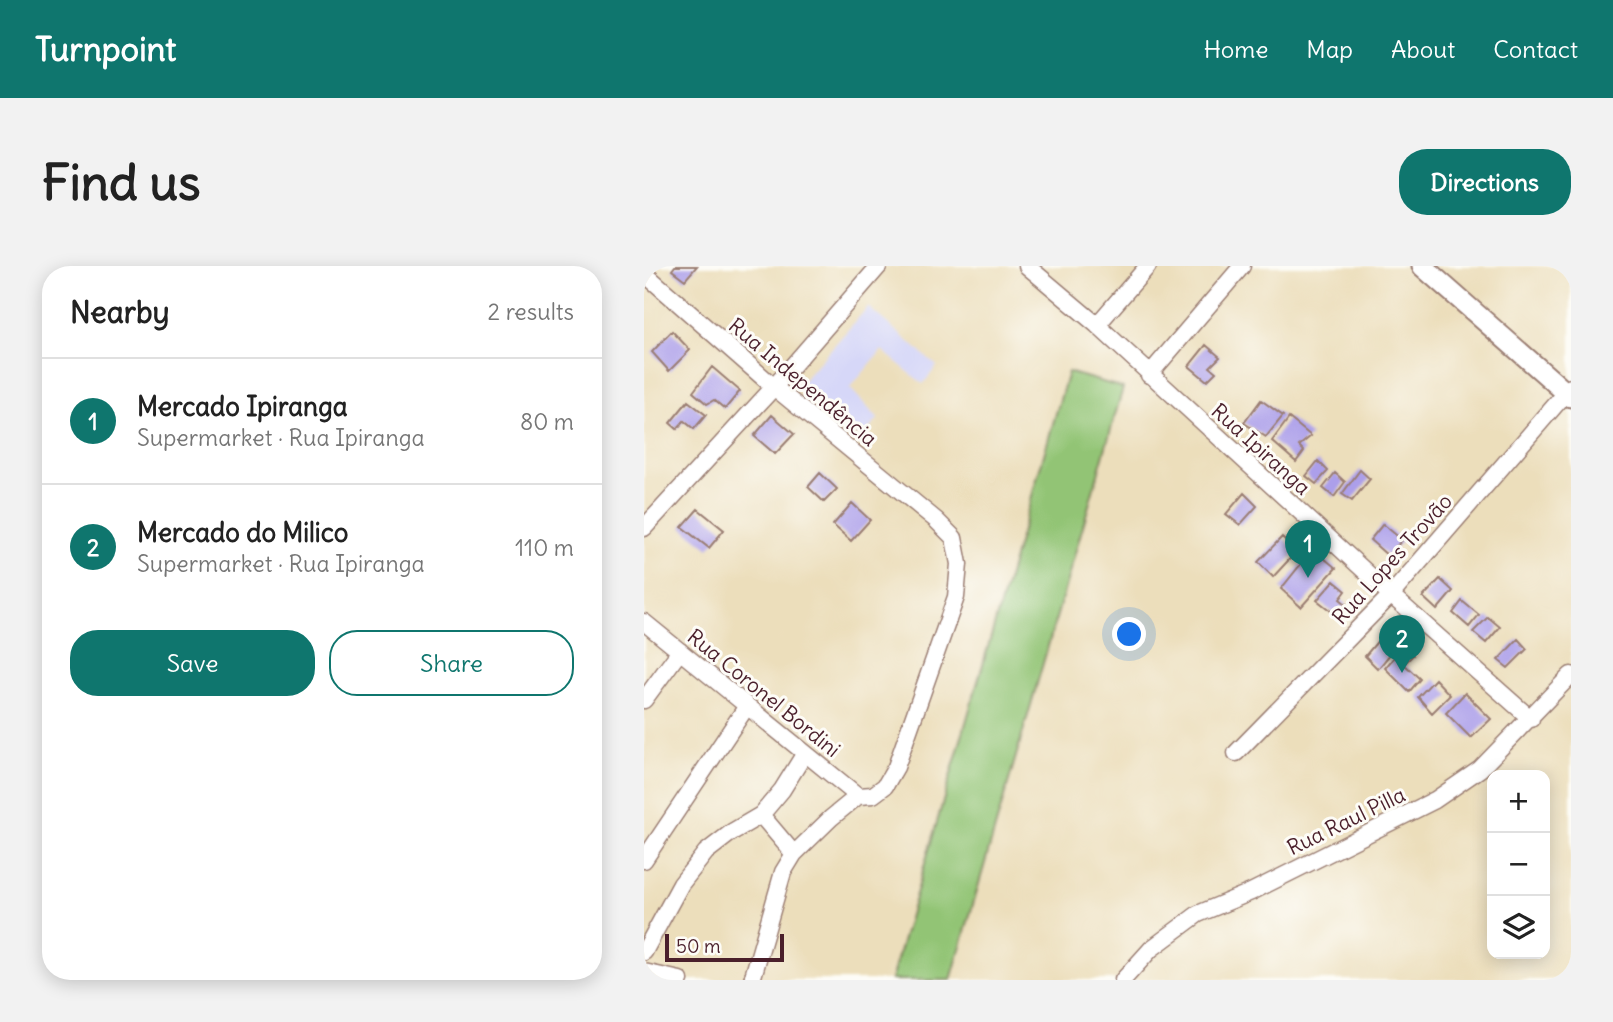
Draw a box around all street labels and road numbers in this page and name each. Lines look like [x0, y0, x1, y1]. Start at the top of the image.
street label: Rua Independência [723, 312, 883, 452]
street label: Rua Ipiranga [1206, 397, 1316, 501]
street label: Rua Lopes Trovão [1326, 488, 1458, 630]
street label: Rua Coronel Bordini [682, 623, 846, 763]
street label: Rua Raul Pilla [1282, 781, 1410, 861]

